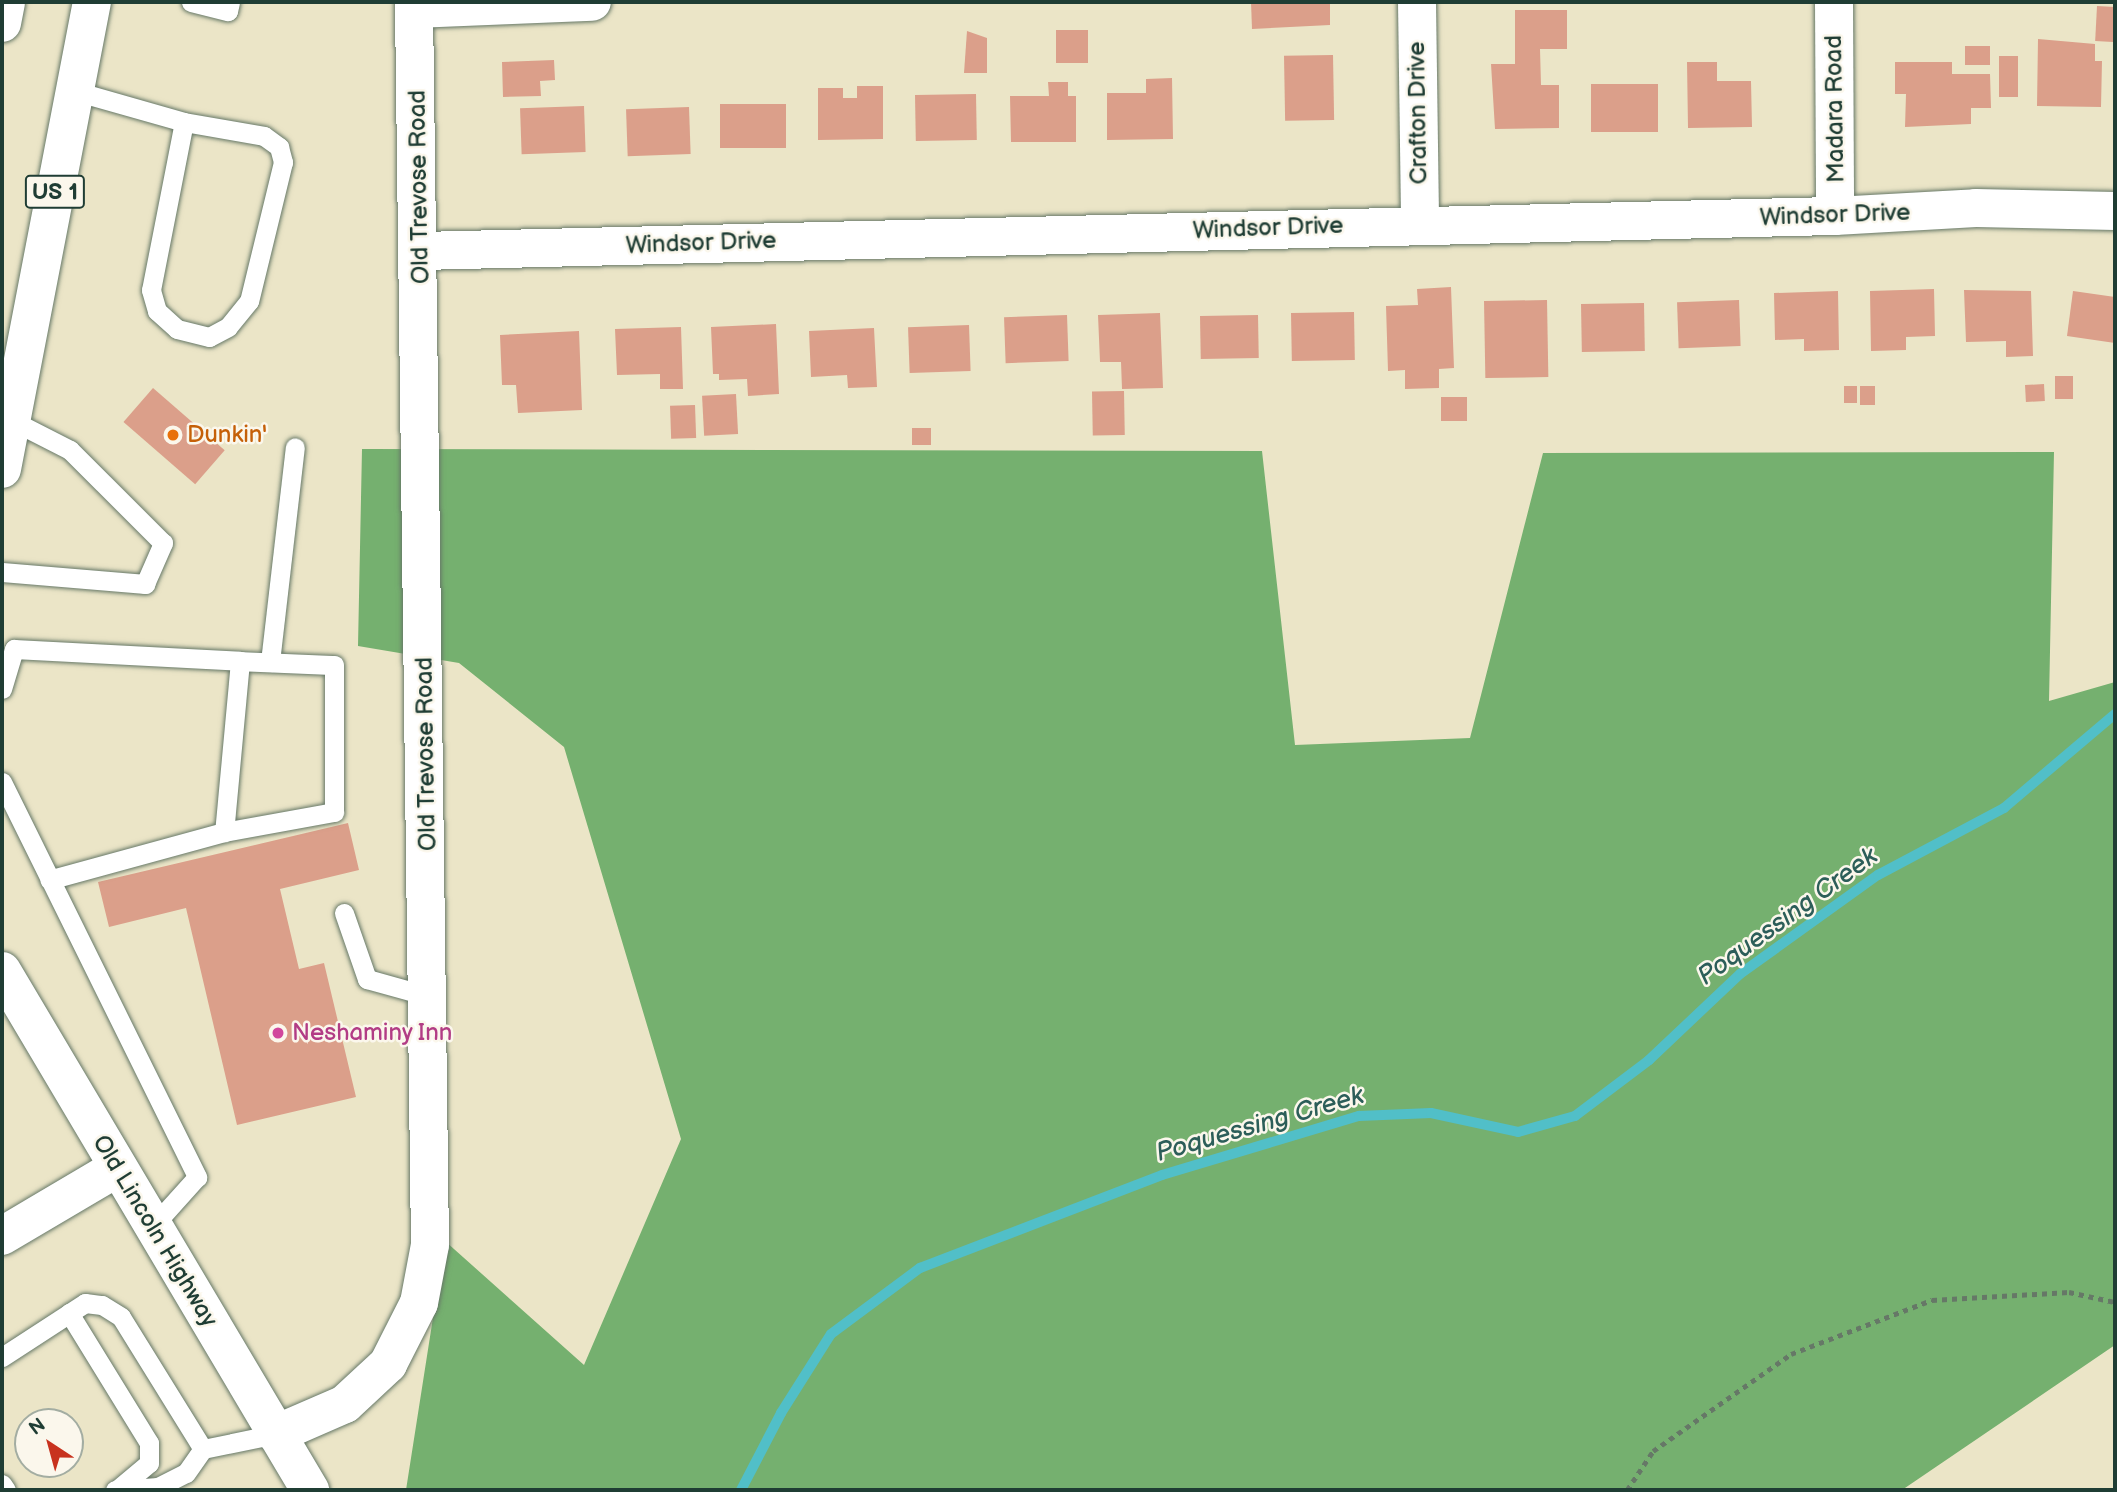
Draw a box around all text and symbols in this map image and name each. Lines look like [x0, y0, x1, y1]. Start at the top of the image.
street label: Madara Road [1819, 35, 1851, 183]
street label: Crafton Drive [1402, 41, 1434, 185]
street label: Old Trevose Road [403, 89, 435, 285]
road number: US 1 [23, 172, 86, 211]
street label: Windsor Drive [1759, 198, 1911, 232]
street label: Windsor Drive [1192, 211, 1344, 245]
street label: Windsor Drive [625, 226, 777, 260]
place label: Dunkin' [187, 421, 267, 449]
marker: Dunkin' [165, 427, 181, 443]
street label: Old Trevose Road [410, 656, 442, 852]
water label: Poquessing Creek [1692, 841, 1884, 993]
place label: Neshaminy Inn [292, 1019, 454, 1047]
marker: Neshaminy Inn [270, 1025, 286, 1041]
water label: Poquessing Creek [1153, 1080, 1367, 1170]
street label: Old Lincoln Highway [86, 1130, 224, 1332]
north arrow [14, 1408, 84, 1478]
text: N [25, 1414, 50, 1441]

